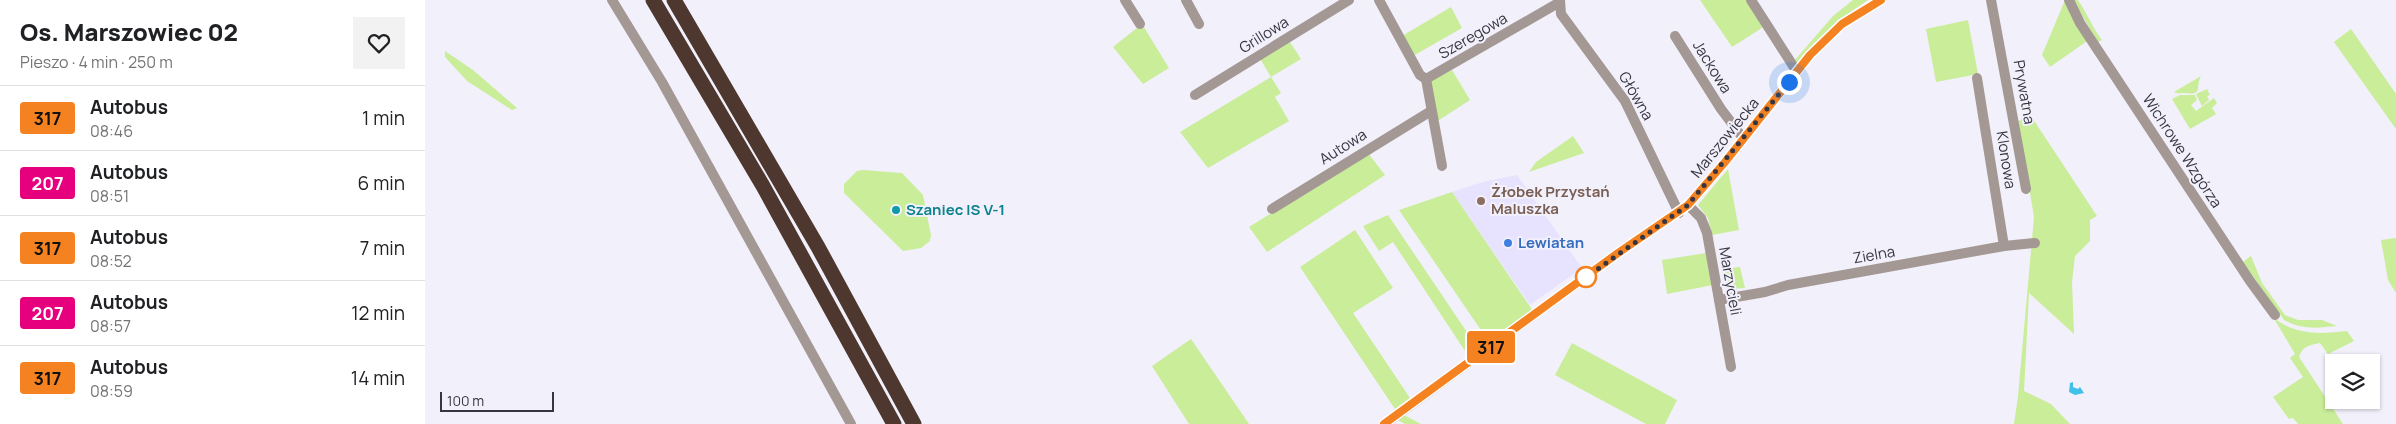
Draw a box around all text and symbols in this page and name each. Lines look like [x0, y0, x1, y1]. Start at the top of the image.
street label: Szeregowa [1434, 7, 1511, 64]
street label: Grillowa [1235, 11, 1292, 58]
text: Os. Marszowiec 02 [20, 15, 238, 48]
button: heart [353, 17, 405, 69]
street label: Jackowa [1688, 36, 1737, 97]
text: Pieszo · 4 min · 250 m [20, 51, 173, 73]
street label: Prywatna [2009, 58, 2040, 126]
street label: Główna [1614, 67, 1659, 124]
your location [1777, 70, 1802, 95]
street label: Wichrowe Wzgórza [2138, 90, 2227, 212]
street label: Marszowiecka [1686, 93, 1764, 182]
text: Autobus [90, 94, 168, 120]
text: 1 min [362, 105, 405, 131]
text: 317 [34, 106, 61, 130]
text: 08:46 [90, 120, 133, 142]
street label: Autowa [1315, 124, 1370, 169]
street label: Klonowa [1992, 130, 2021, 190]
text: Autobus [90, 159, 168, 185]
text: 6 min [358, 170, 405, 196]
text: 207 [31, 171, 64, 195]
place label: Żłobek Przystań Maluszka [1491, 181, 1610, 219]
text: 08:51 [90, 185, 129, 207]
marker: Żłobek Przystań Maluszka [1475, 195, 1487, 207]
place label: Szaniec IS V-1 [906, 199, 1005, 220]
marker: Szaniec IS V-1 [890, 204, 902, 216]
text: Autobus [90, 224, 168, 250]
place label: Lewiatan [1518, 232, 1584, 253]
text: 7 min [360, 235, 405, 261]
text: 317 [34, 236, 61, 260]
marker: Lewiatan [1502, 237, 1514, 249]
street label: Zielna [1851, 241, 1897, 269]
street label: Marzycieli [1714, 245, 1747, 317]
text: 08:52 [90, 250, 132, 272]
unlabelled marker [1575, 266, 1597, 288]
text: Autobus [90, 289, 168, 315]
text: 12 min [351, 300, 405, 326]
text: 207 [31, 301, 64, 325]
text: 08:57 [90, 315, 131, 337]
line badge: 317 [1462, 331, 1520, 363]
text: 317 [1477, 335, 1505, 359]
text: Autobus [90, 354, 168, 380]
map controls [2325, 354, 2380, 409]
button: layers [2325, 354, 2380, 409]
text: 14 min [351, 365, 405, 391]
text: 317 [34, 366, 61, 390]
text: 08:59 [90, 380, 133, 402]
scale bar [440, 389, 554, 412]
text: 100 m [447, 391, 484, 410]

